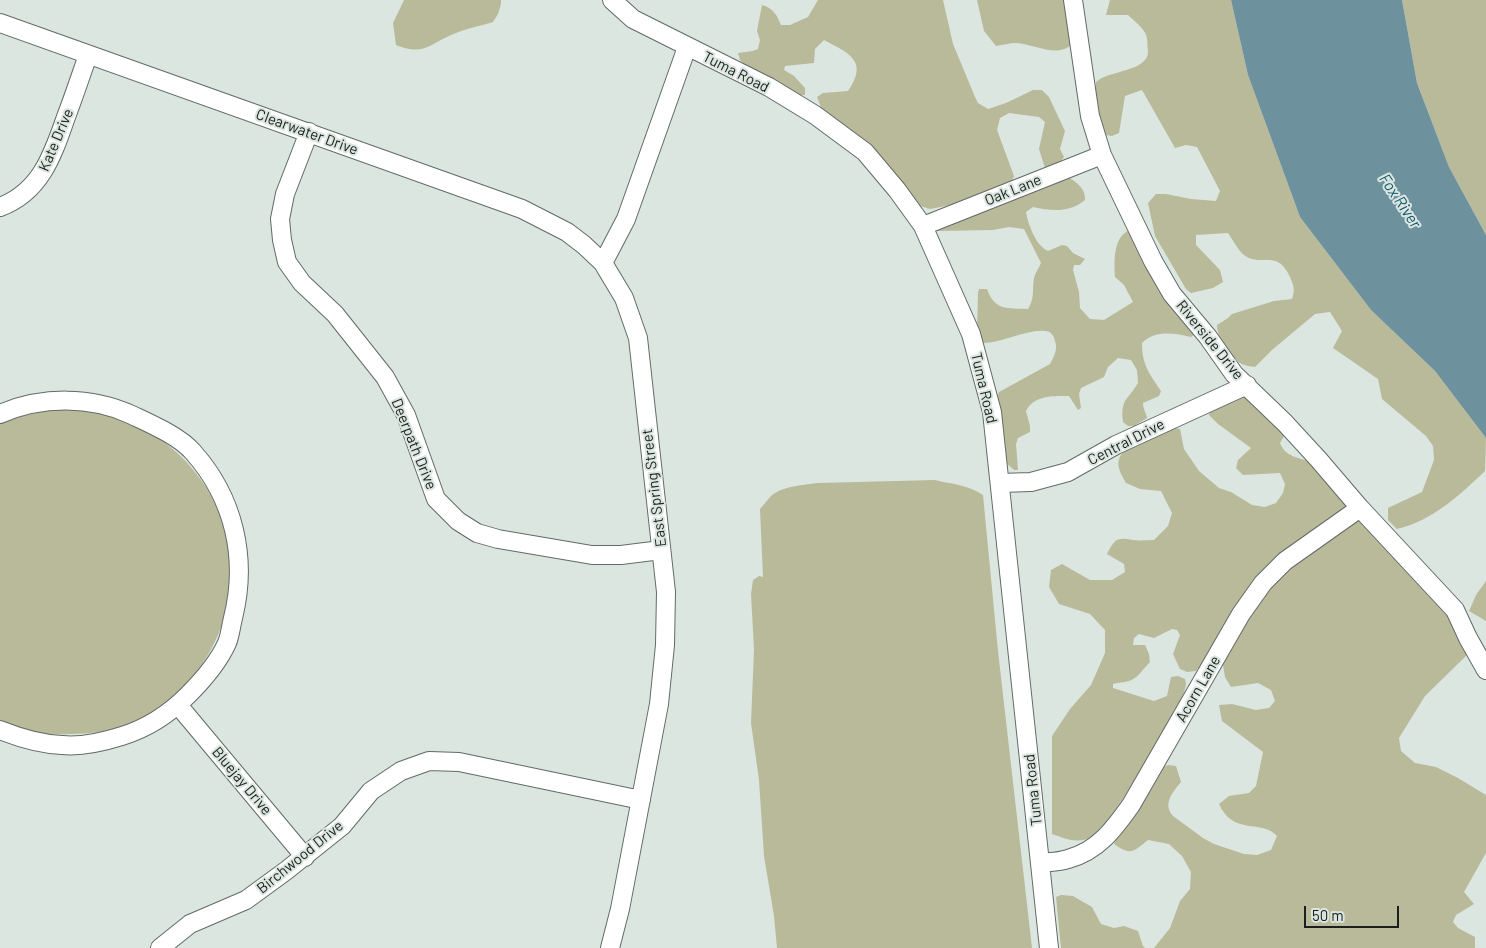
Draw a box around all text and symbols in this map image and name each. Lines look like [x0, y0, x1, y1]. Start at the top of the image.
street label: Tuma Road [700, 48, 772, 96]
street label: Clearwater Drive [253, 105, 361, 159]
street label: Kate Drive [35, 106, 77, 174]
street label: Oak Lane [982, 170, 1044, 210]
water label: Fox River [1375, 170, 1425, 232]
street label: Riverside Drive [1173, 297, 1247, 383]
street label: Tuma Road [967, 351, 1001, 425]
street label: Deerpath Drive [388, 396, 440, 492]
street label: Central Drive [1085, 415, 1167, 469]
street label: East Spring Street [638, 428, 670, 548]
street label: Acorn Lane [1172, 653, 1224, 725]
street label: Bluejay Drive [208, 743, 276, 819]
street label: Tuma Road [1020, 753, 1046, 827]
street label: Birchwood Drive [253, 817, 347, 897]
scale bar [1306, 896, 1401, 928]
text: 50 m [1312, 906, 1344, 924]

